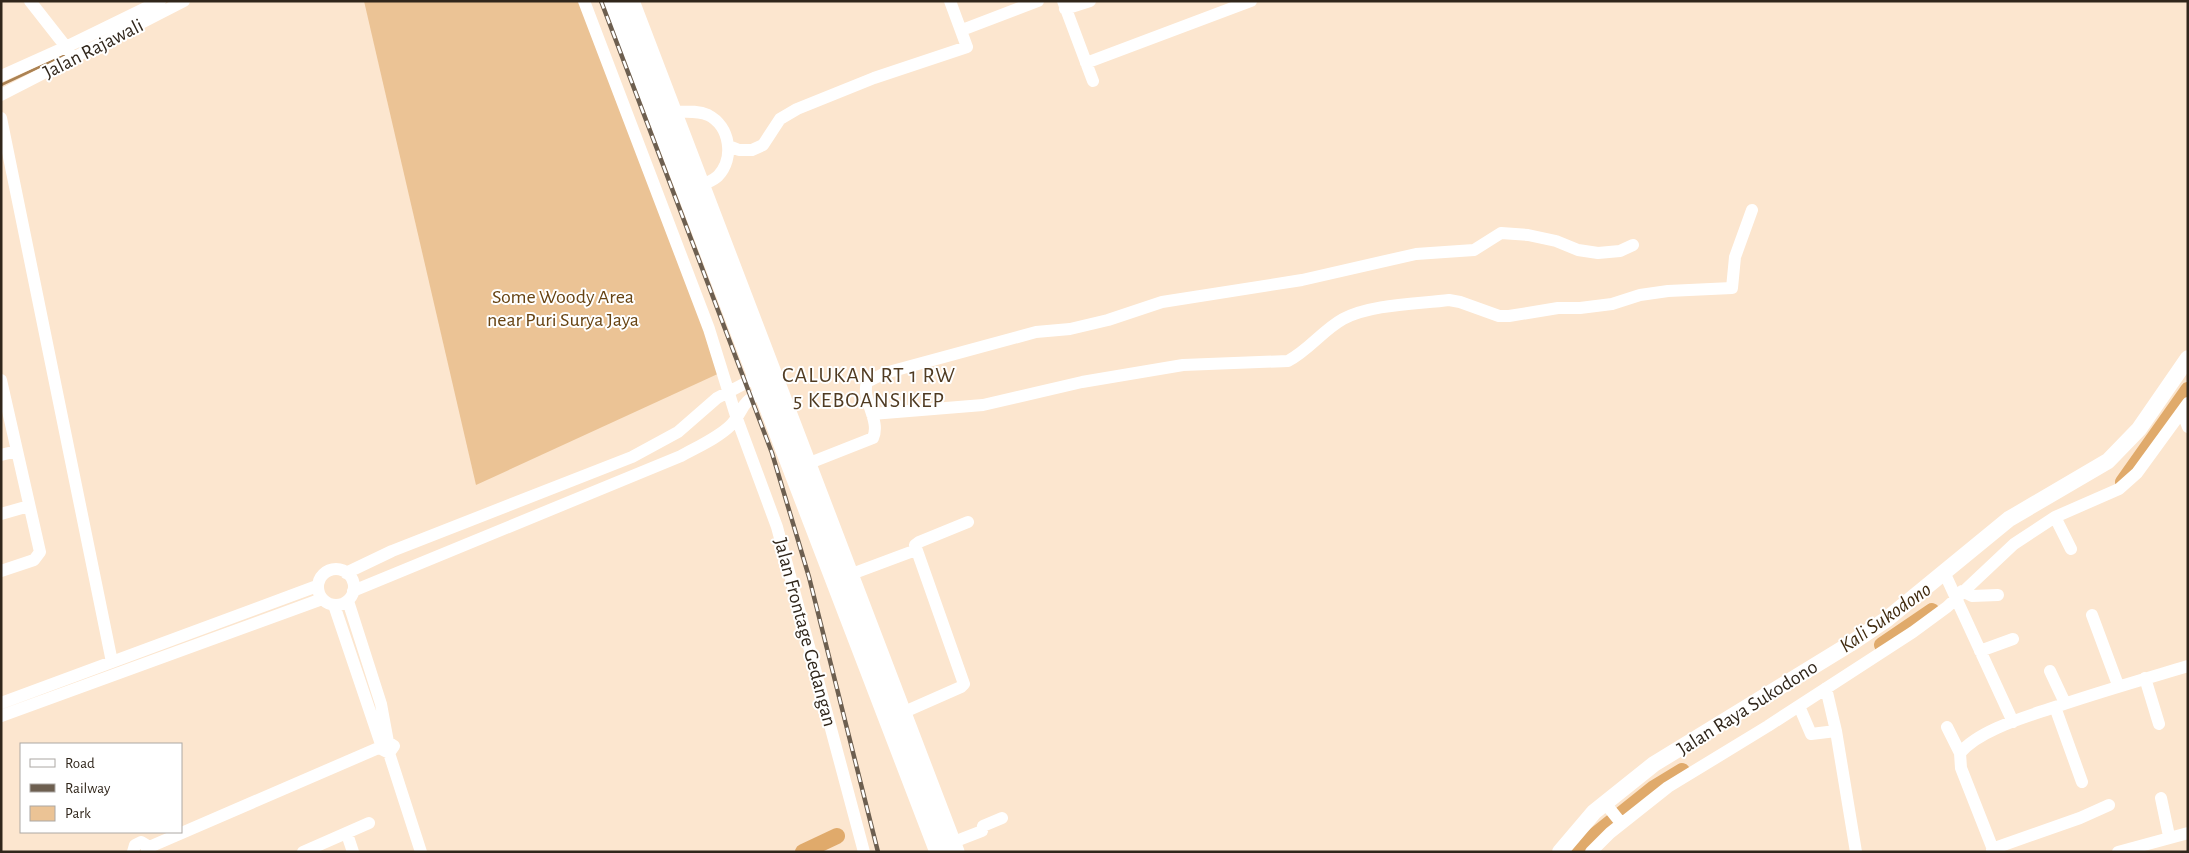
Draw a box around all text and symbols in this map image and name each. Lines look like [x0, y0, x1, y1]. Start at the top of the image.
street label: Jalan Rajawali [40, 15, 147, 83]
park label: Some Woody Area near Puri Surya Jaya [487, 287, 639, 330]
district label: CALUKAN RT 1 RW 5 KEBOANSIKEP [782, 364, 956, 411]
street label: Jalan Frontage Gedangan [770, 536, 840, 729]
water label: Kali Sukodono [1836, 578, 1935, 657]
street label: Jalan Raya Sukodono [1674, 657, 1821, 759]
legend [20, 743, 182, 833]
text: Road [65, 756, 95, 771]
text: Railway [65, 781, 111, 796]
text: Park [65, 806, 91, 821]

